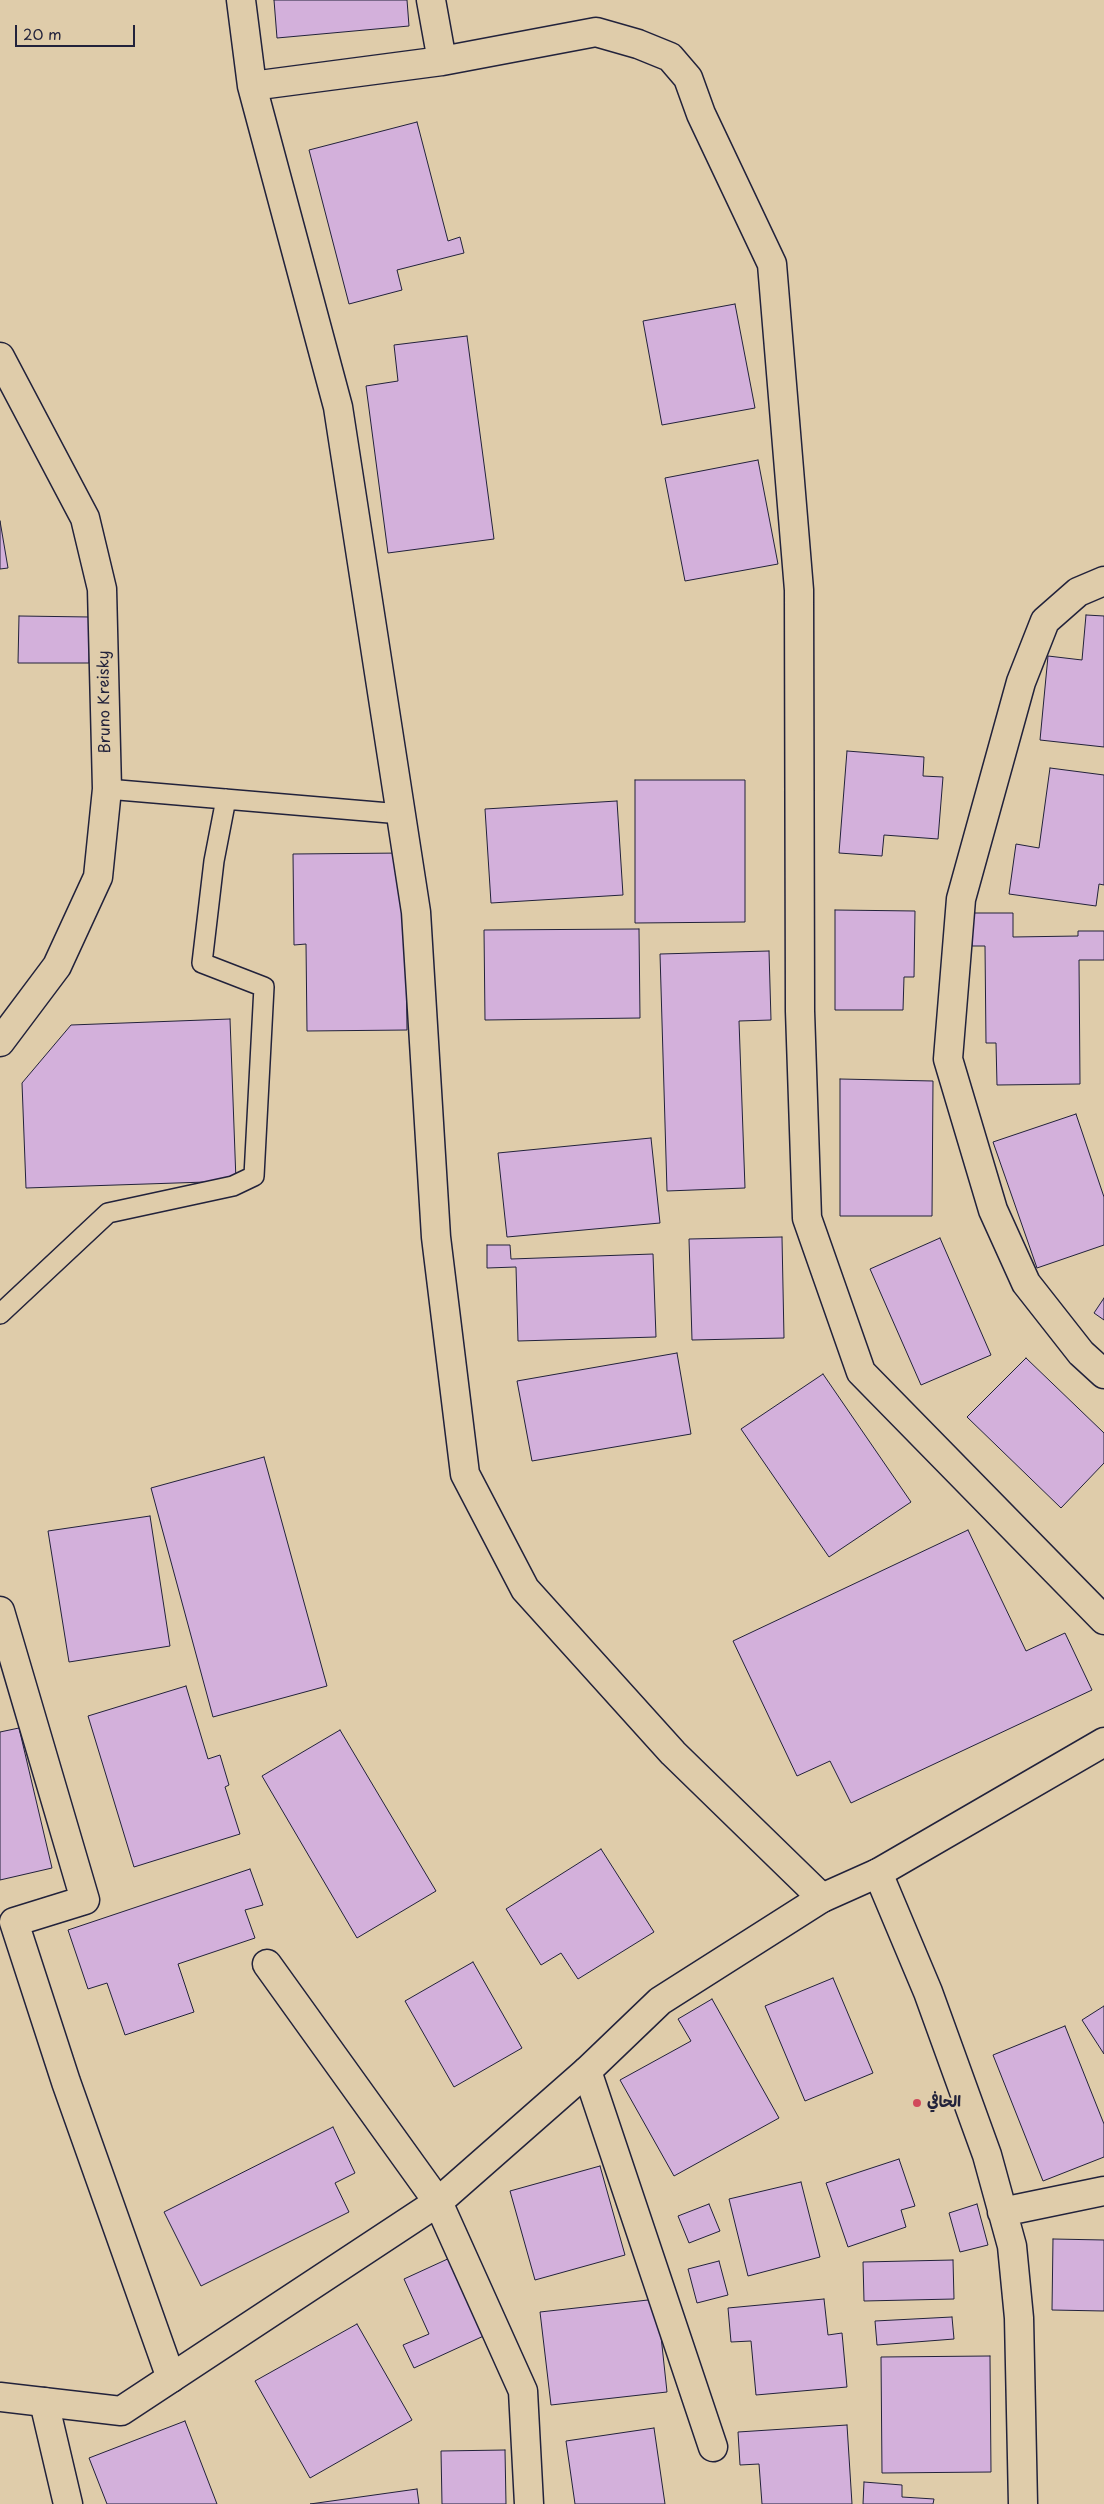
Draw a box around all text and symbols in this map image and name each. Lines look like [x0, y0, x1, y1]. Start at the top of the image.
scale bar [18, 15, 138, 47]
text: 20 m [23, 22, 62, 45]
street label: Bruno Kreisky [95, 650, 115, 754]
place label: الحافي [927, 2094, 961, 2112]
marker: الحافي [911, 2097, 923, 2109]

